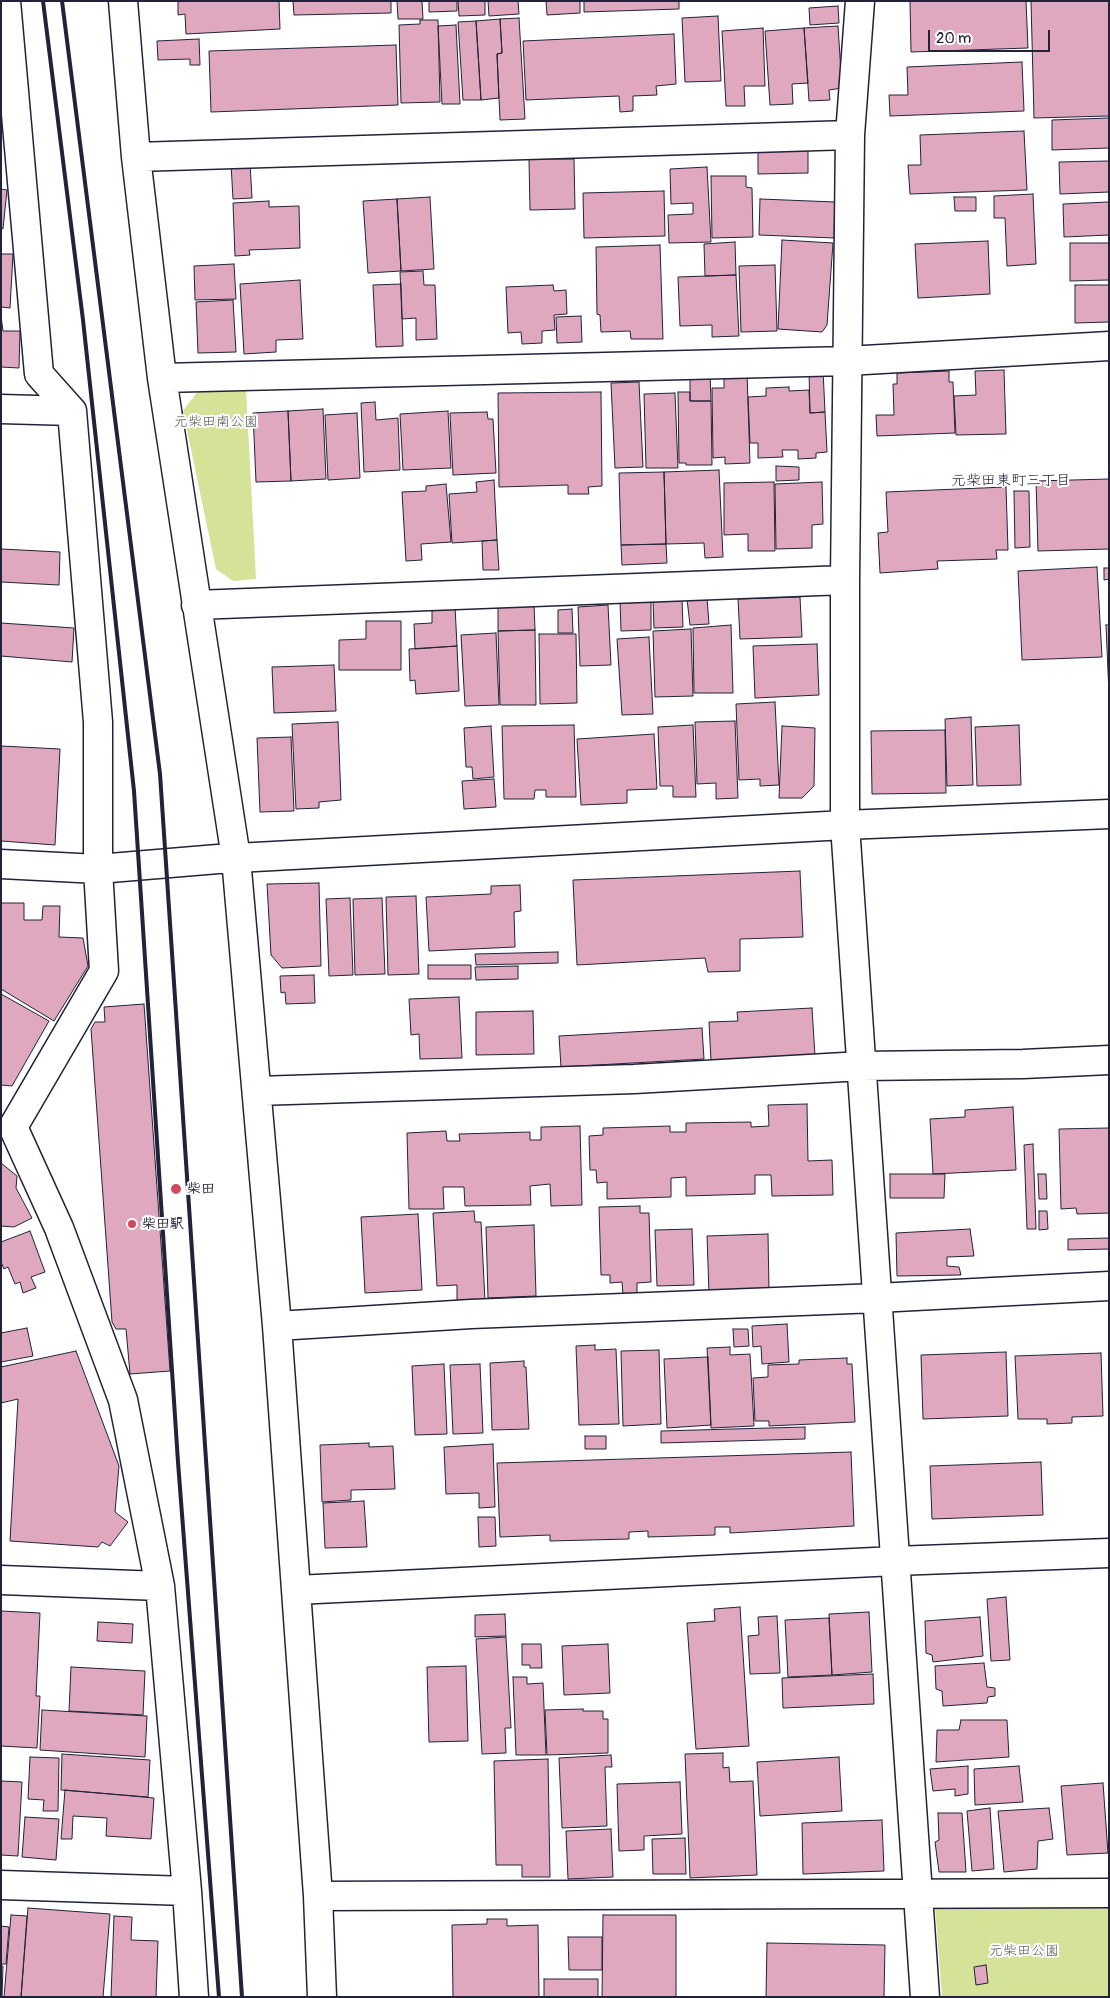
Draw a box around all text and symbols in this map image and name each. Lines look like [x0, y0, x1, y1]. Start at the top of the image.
scale bar [930, 20, 1052, 52]
text: 20 m [936, 29, 971, 48]
park label: 元柴田南公園 [174, 414, 258, 430]
district label: 元柴田東町三丁目 [951, 472, 1071, 490]
place label: 柴田 [187, 1181, 215, 1197]
marker: 柴田 [169, 1182, 183, 1196]
place label: 柴田駅 [142, 1216, 184, 1232]
marker: 柴田駅 [126, 1218, 138, 1230]
park label: 元柴田公園 [989, 1943, 1059, 1959]

